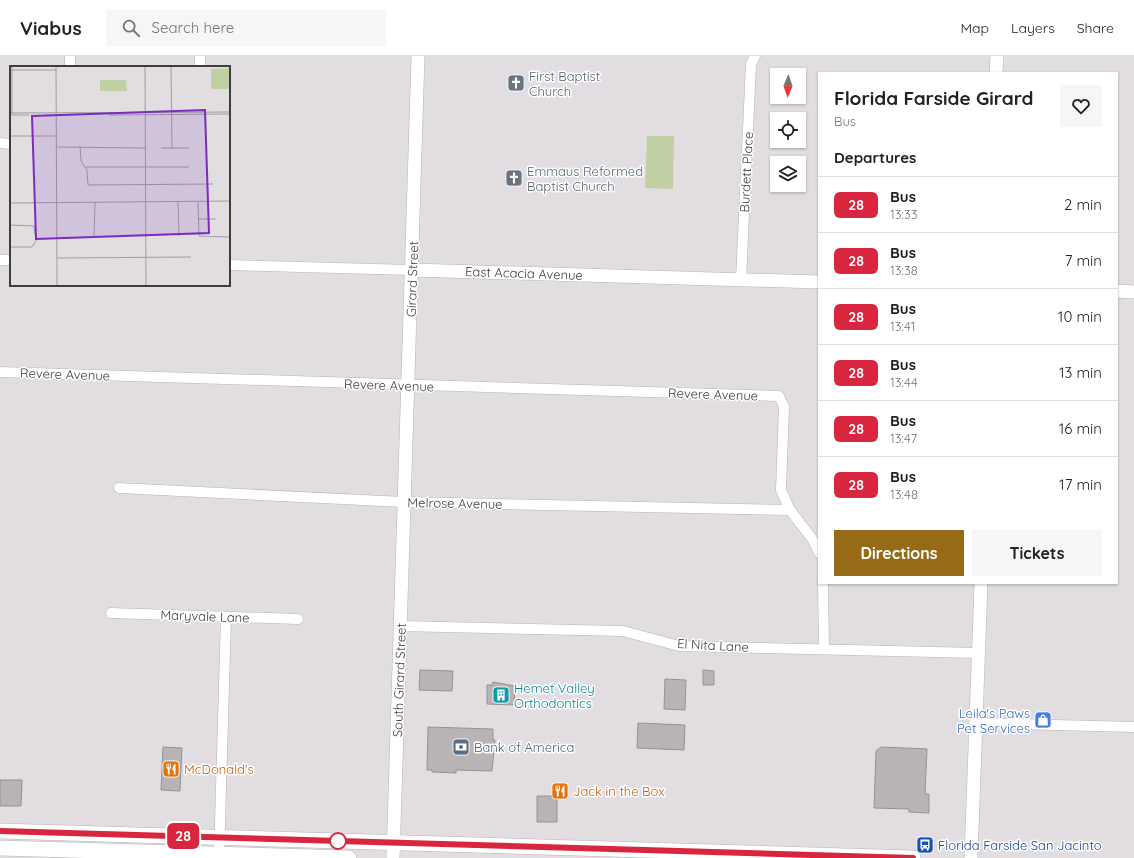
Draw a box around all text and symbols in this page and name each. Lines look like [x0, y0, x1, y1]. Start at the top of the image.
search box [106, 10, 386, 46]
text: Viabus [20, 16, 82, 40]
icon: search [120, 17, 142, 39]
text: Search here [152, 18, 234, 37]
text: Map [960, 19, 989, 37]
text: Layers [1011, 19, 1055, 37]
text: Share [1077, 19, 1114, 37]
inset map [10, 66, 230, 286]
place label: First Baptist Church [529, 68, 600, 99]
north arrow [770, 68, 806, 104]
map controls [770, 68, 806, 192]
church icon: First Baptist Church [506, 73, 526, 93]
button: heart [1060, 85, 1102, 127]
text: Florida Farside Girard [834, 86, 1033, 110]
button: locate [770, 112, 806, 148]
text: Bus [834, 113, 856, 129]
street label: Burdett Place [736, 131, 756, 213]
text: Departures [834, 148, 916, 167]
button: layers [770, 156, 806, 192]
place label: Emmaus Reformed Baptist Church [527, 163, 643, 194]
church icon: Emmaus Reformed Baptist Church [504, 168, 524, 188]
text: Bus [890, 187, 916, 206]
text: 2 min [1064, 195, 1102, 214]
text: 28 [848, 196, 864, 214]
text: 13:33 [890, 206, 918, 222]
street label: Girard Street [403, 241, 421, 317]
text: Bus [890, 243, 916, 262]
text: 7 min [1065, 251, 1102, 270]
text: 28 [848, 252, 864, 270]
text: 13:38 [890, 262, 918, 278]
street label: East Acacia Avenue [465, 263, 583, 283]
text: Bus [890, 299, 916, 318]
text: 10 min [1058, 307, 1102, 326]
text: 28 [848, 308, 864, 326]
text: 13:41 [890, 318, 916, 334]
text: Bus [890, 355, 916, 374]
text: 13 min [1059, 363, 1102, 382]
street label: Revere Avenue [20, 364, 110, 384]
text: 28 [848, 364, 864, 382]
text: 13:44 [890, 374, 918, 390]
street label: Revere Avenue [344, 375, 434, 395]
street label: Revere Avenue [668, 384, 758, 404]
text: Bus [890, 411, 916, 430]
text: 16 min [1059, 419, 1102, 438]
text: 28 [848, 420, 864, 438]
text: 13:47 [890, 430, 917, 446]
text: Bus [890, 467, 916, 486]
text: 17 min [1059, 475, 1102, 494]
text: 28 [848, 476, 864, 494]
text: 13:48 [890, 486, 918, 502]
street label: Melrose Avenue [407, 494, 503, 512]
button: Directions [834, 530, 964, 576]
button: Tickets [972, 530, 1102, 576]
street label: Maryvale Lane [160, 606, 250, 626]
street label: South Girard Street [389, 623, 409, 737]
street label: El Nita Lane [677, 635, 749, 655]
place label: Hemet Valley Orthodontics [514, 680, 595, 711]
building icon: Hemet Valley Orthodontics [491, 685, 511, 705]
place label: Leila's Paws Pet Services [957, 705, 1030, 736]
shop icon: Leila's Paws Pet Services [1033, 710, 1053, 730]
bank icon: Bank of America [451, 737, 471, 757]
place label: Bank of America [474, 739, 574, 755]
restaurant icon: McDonald's [161, 759, 181, 779]
place label: McDonald's [184, 761, 254, 777]
restaurant icon: Jack in the Box [550, 781, 570, 801]
place label: Jack in the Box [573, 783, 665, 799]
line badge: 28 [165, 823, 201, 849]
text: 28 [175, 827, 191, 845]
unlabelled marker [329, 832, 347, 850]
bus stop icon: Florida Farside San Jacinto [915, 835, 935, 855]
place label: Florida Farside San Jacinto [938, 837, 1102, 853]

